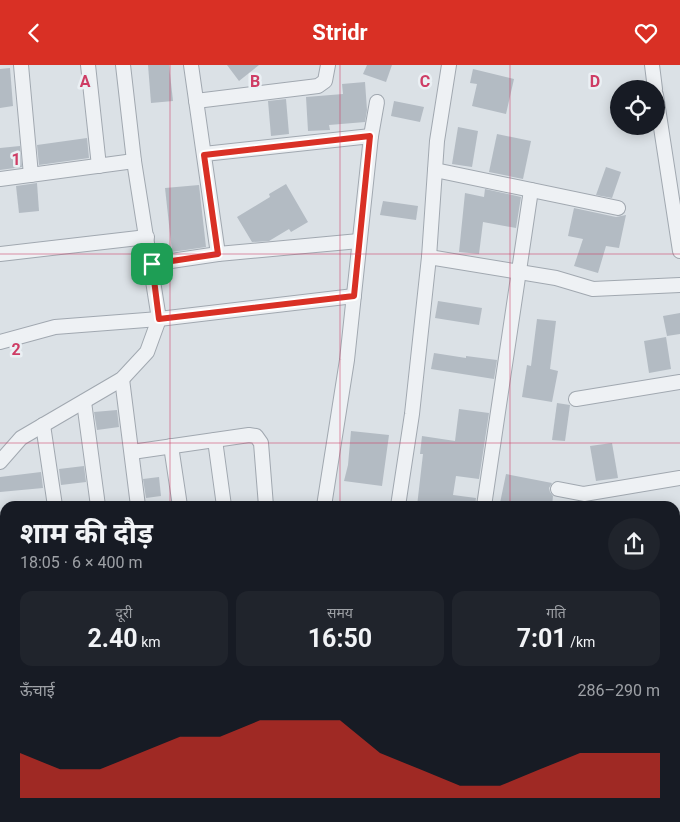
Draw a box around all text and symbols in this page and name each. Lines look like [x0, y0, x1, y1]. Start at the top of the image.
icon: back [20, 19, 48, 47]
icon: heart [632, 19, 660, 47]
text: Stridr [312, 20, 368, 45]
text: A [80, 72, 91, 91]
text: B [250, 72, 260, 91]
text: C [420, 72, 430, 91]
text: D [590, 72, 600, 91]
map controls [610, 80, 665, 135]
button: locate [610, 80, 665, 135]
text: 1 [11, 150, 21, 169]
pin [131, 243, 173, 285]
icon: arrive [138, 250, 166, 278]
text: 2 [11, 340, 21, 359]
text: शाम की दौड़ [20, 517, 153, 550]
button: share [608, 518, 660, 570]
text: 18:05 · 6 × 400 m [20, 553, 142, 572]
text: दूरी [116, 605, 132, 621]
text: समय [327, 605, 353, 621]
text: गति [546, 605, 566, 621]
text: 2.40 [87, 624, 138, 653]
text: 16:50 [308, 624, 372, 653]
text: 7:01 [517, 624, 567, 653]
text: km [138, 634, 161, 650]
text: /km [567, 634, 595, 650]
text: ऊँचाई [20, 681, 55, 700]
text: 286–290 m [578, 681, 660, 700]

